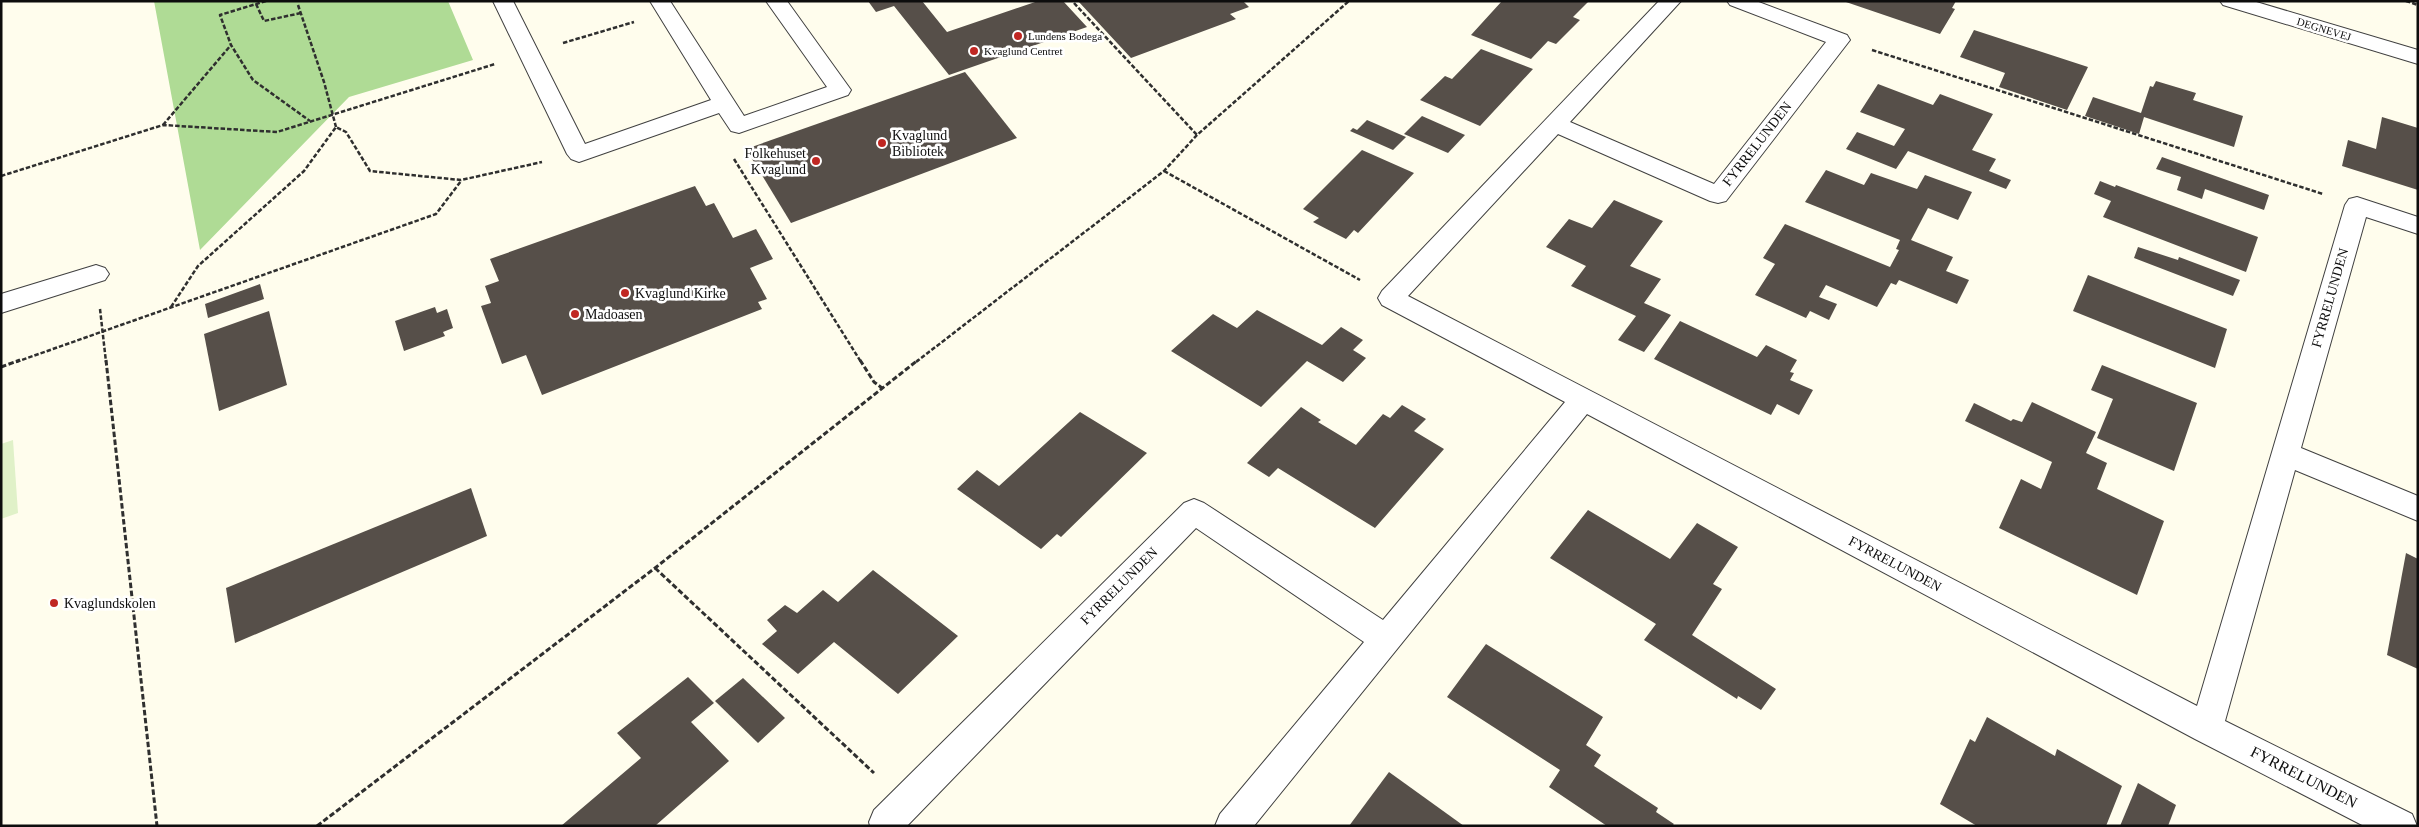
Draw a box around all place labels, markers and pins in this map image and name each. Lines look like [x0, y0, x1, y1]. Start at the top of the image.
marker: Lundens Bodega [1012, 30, 1024, 42]
place label: Lundens Bodega [1028, 30, 1102, 42]
marker: Kvaglund Centret [968, 45, 980, 57]
place label: Kvaglund Centret [984, 45, 1063, 57]
place label: Kvaglund Bibliotek [892, 128, 947, 159]
marker: Kvaglund Bibliotek [876, 137, 888, 149]
place label: Folkehuset Kvaglund [745, 146, 806, 177]
marker: Folkehuset Kvaglund [810, 155, 822, 167]
place label: Kvaglund Kirke [635, 286, 726, 301]
marker: Kvaglund Kirke [619, 287, 631, 299]
place label: Madoasen [585, 307, 643, 322]
marker: Madoasen [569, 308, 581, 320]
place label: Kvaglundskolen [64, 596, 156, 611]
marker: Kvaglundskolen [48, 597, 60, 609]

